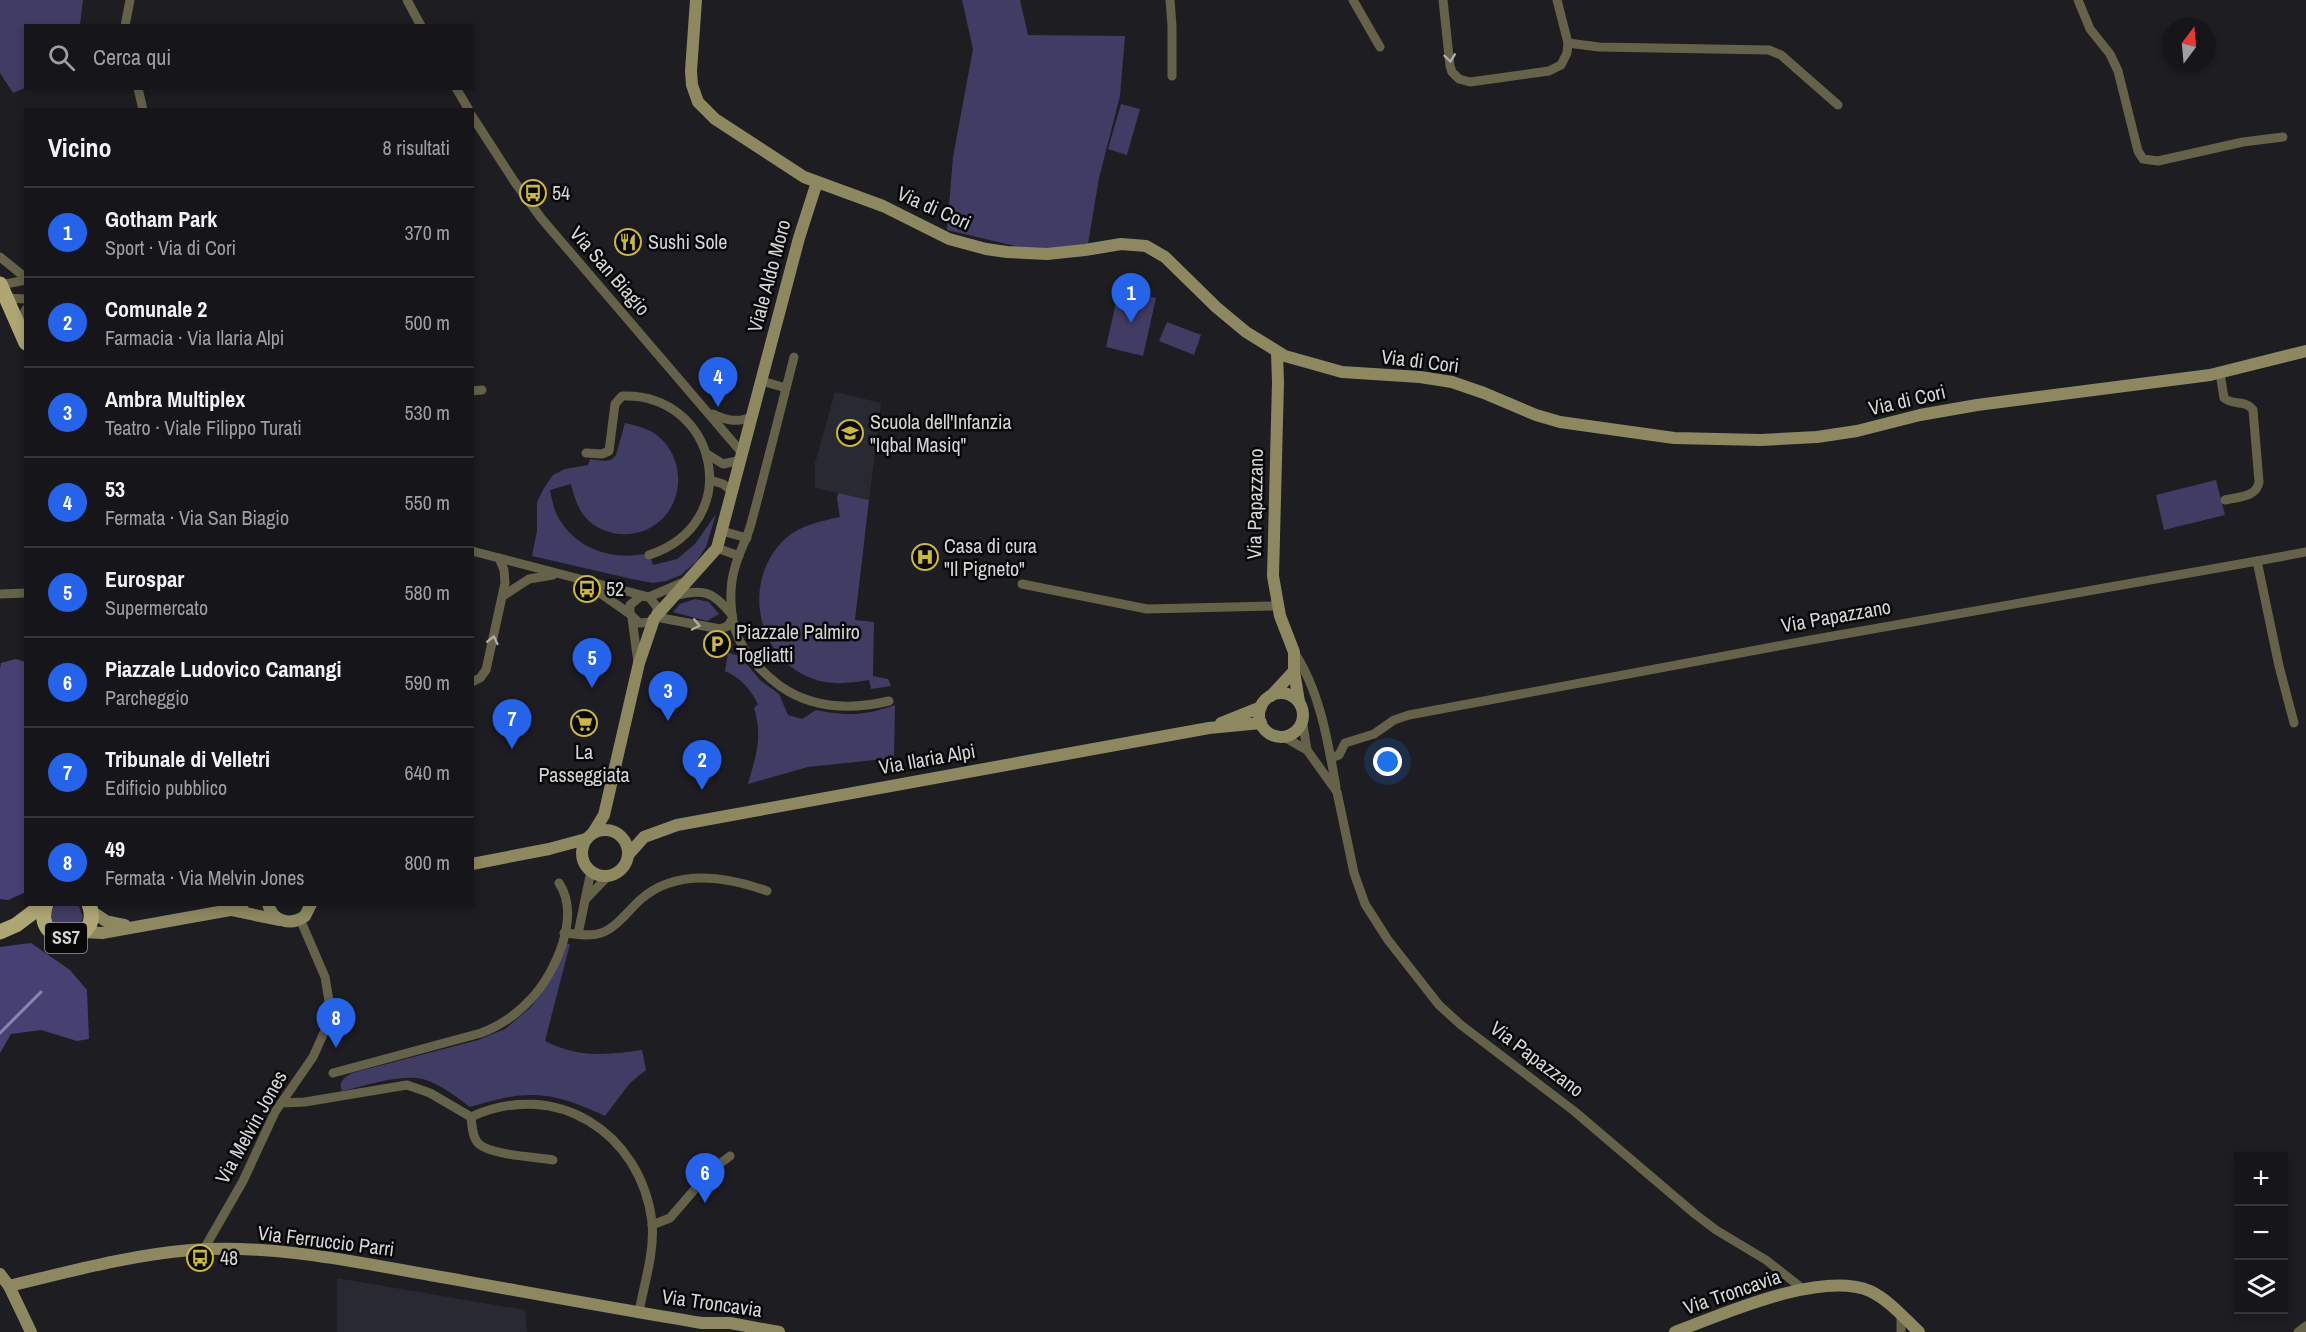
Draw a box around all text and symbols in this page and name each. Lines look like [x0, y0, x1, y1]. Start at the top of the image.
north arrow [2162, 18, 2216, 72]
search box [24, 24, 474, 90]
icon: search [45, 41, 78, 74]
text: Cerca qui [93, 42, 171, 72]
one-way arrow [1443, 53, 1456, 63]
text: Vicino [48, 130, 112, 165]
text: 8 risultati [383, 134, 450, 161]
bus stop icon: 54 [518, 178, 548, 208]
place label: 54 [552, 179, 570, 206]
street label: Via di Cori [893, 179, 975, 236]
text: Gotham Park [105, 204, 217, 234]
street label: Viale Aldo Moro [741, 217, 797, 335]
text: 1 [63, 219, 72, 246]
text: 370 m [404, 219, 450, 246]
street label: Via San Biagio [564, 220, 657, 321]
restaurant icon: Sushi Sole [613, 227, 643, 257]
place label: Sushi Sole [648, 228, 727, 255]
text: Sport · Via di Cori [105, 234, 236, 261]
pin: 1 [1112, 274, 1150, 323]
text: Comunale 2 [105, 294, 207, 324]
text: 2 [63, 309, 72, 336]
text: 500 m [404, 309, 450, 336]
text: Farmacia · Via Ilaria Alpi [105, 324, 284, 351]
street label: Via di Cori [1380, 342, 1460, 379]
pin: 4 [698, 358, 738, 407]
street label: Via di Cori [1866, 378, 1948, 421]
text: Ambra Multiplex [105, 384, 245, 414]
text: 3 [63, 399, 72, 426]
text: 530 m [404, 399, 450, 426]
place label: Scuola dell'Infanzia "Iqbal Masiq" [870, 408, 1012, 458]
text: Teatro · Viale Filippo Turati [105, 414, 302, 441]
school or university icon: Scuola dell'Infanzia "Iqbal Masiq" [835, 418, 865, 448]
street label: Via Papazzano [1240, 448, 1269, 560]
text: 53 [105, 474, 125, 504]
text: 4 [63, 489, 72, 516]
text: 550 m [404, 489, 450, 516]
text: Fermata · Via San Biagio [105, 504, 289, 531]
place label: Casa di cura "Il Pigneto" [944, 532, 1037, 582]
hospital icon: Casa di cura "Il Pigneto" [910, 542, 940, 572]
text: Eurospar [105, 564, 184, 594]
bus stop icon: 52 [572, 574, 602, 604]
place label: 52 [606, 575, 624, 602]
text: 5 [63, 579, 72, 606]
text: 580 m [404, 579, 450, 606]
street label: Via Papazzano [1779, 593, 1893, 638]
text: Supermercato [105, 594, 208, 621]
one-way arrow [691, 618, 701, 631]
place label: Piazzale Palmiro Togliatti [736, 618, 860, 668]
parking icon: Piazzale Palmiro Togliatti [702, 629, 732, 659]
one-way arrow [486, 635, 499, 645]
pin: 5 [572, 638, 612, 688]
text: Piazzale Ludovico Camangi [105, 654, 342, 684]
text: 6 [63, 669, 72, 696]
text: 590 m [404, 669, 450, 696]
pin: 3 [648, 672, 688, 721]
text: Parcheggio [105, 684, 189, 711]
pin: 7 [492, 700, 532, 749]
supermarket icon: La Passeggiata [569, 708, 599, 738]
street label: Via Ilaria Alpi [877, 737, 977, 780]
place label: La Passeggiata [538, 738, 630, 788]
pin: 2 [682, 740, 722, 790]
text: Tribunale di Velletri [105, 744, 270, 774]
your location [1373, 747, 1402, 776]
text: 7 [63, 759, 72, 786]
text: 640 m [404, 759, 450, 786]
text: Edificio pubblico [105, 774, 227, 801]
text: 49 [105, 834, 125, 864]
text: 8 [63, 849, 72, 876]
text: 800 m [404, 849, 450, 876]
text: Fermata · Via Melvin Jones [105, 864, 304, 891]
road number: SS7 [45, 923, 87, 953]
pin: 8 [316, 998, 356, 1048]
street label: Via Papazzano [1485, 1014, 1590, 1103]
street label: Via Melvin Jones [208, 1065, 293, 1188]
map controls [2234, 1152, 2288, 1314]
button: + [2234, 1152, 2288, 1206]
pin: 6 [686, 1154, 724, 1203]
button: − [2234, 1206, 2288, 1260]
street label: Via Ferruccio Parri [256, 1219, 396, 1262]
bus stop icon: 48 [185, 1243, 215, 1273]
place label: 48 [220, 1244, 238, 1271]
button: layers [2234, 1260, 2288, 1314]
street label: Via Troncavia [1680, 1262, 1784, 1321]
street label: Via Troncavia [660, 1282, 764, 1323]

